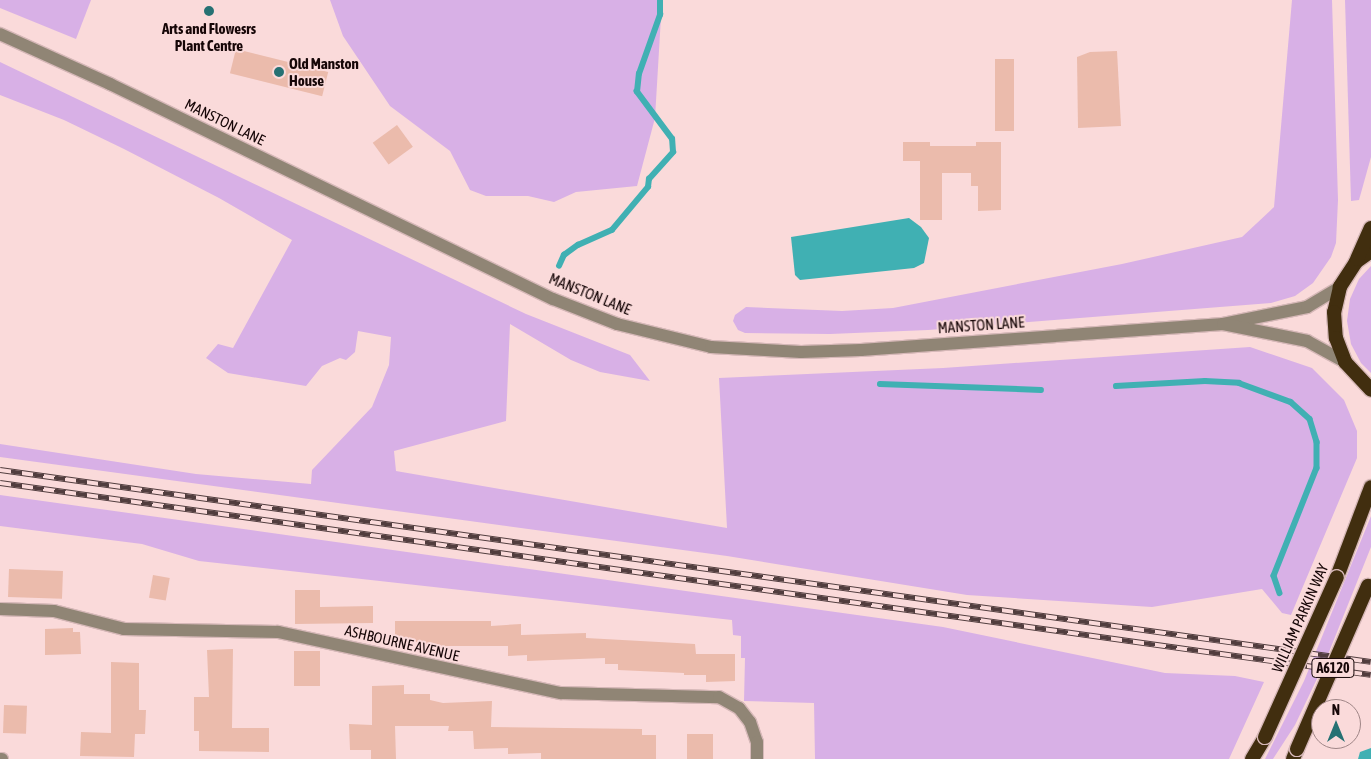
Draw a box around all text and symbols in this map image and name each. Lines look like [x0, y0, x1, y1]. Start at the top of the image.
marker: Arts and Flowesrs Plant Centre [203, 5, 215, 17]
place label: Arts and Flowesrs Plant Centre [162, 19, 256, 54]
place label: Old Manston House [289, 54, 359, 89]
marker: Old Manston House [273, 66, 285, 78]
street label: MANSTON LANE [182, 95, 268, 149]
street label: MANSTON LANE [546, 269, 634, 319]
street label: MANSTON LANE [937, 313, 1025, 337]
street label: WILLIAM PARKIN WAY [1268, 561, 1332, 675]
street label: ASHBOURNE AVENUE [343, 621, 461, 665]
road number: A6120 [1310, 656, 1356, 680]
north arrow [1311, 699, 1361, 749]
text: N [1332, 702, 1340, 718]

